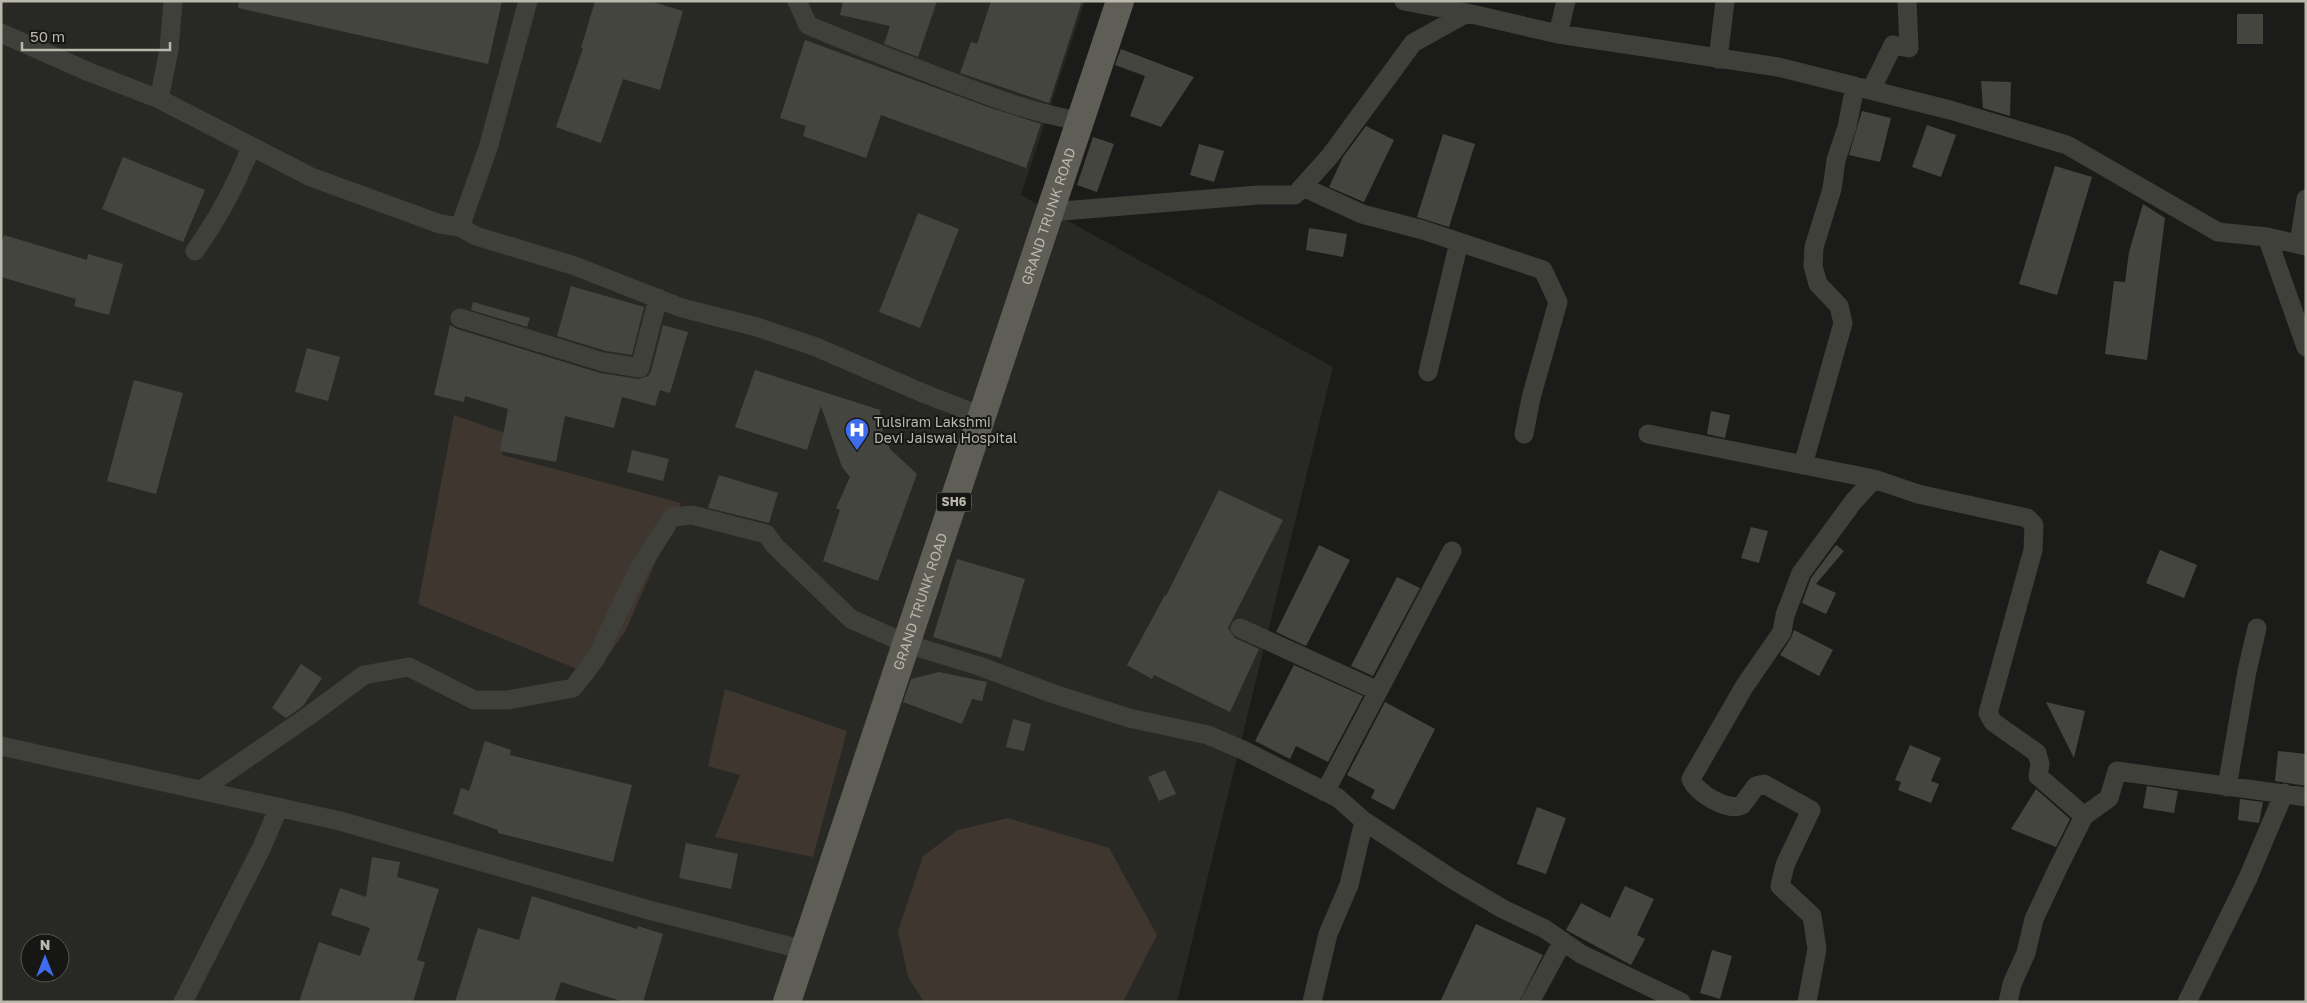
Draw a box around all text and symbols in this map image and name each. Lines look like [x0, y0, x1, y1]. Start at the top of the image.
scale bar [22, 20, 170, 52]
text: 50 m [30, 27, 65, 45]
street label: GRAND TRUNK ROAD [1017, 145, 1079, 287]
place label: Tulsiram Lakshmi Devi Jaiswal Hospital [874, 413, 1017, 446]
hospital icon: Tulsiram Lakshmi Devi Jaiswal Hospital [844, 417, 870, 451]
road number: SH6 [936, 492, 972, 512]
street label: GRAND TRUNK ROAD [889, 531, 950, 672]
north arrow [20, 933, 70, 983]
text: N [40, 936, 50, 953]

